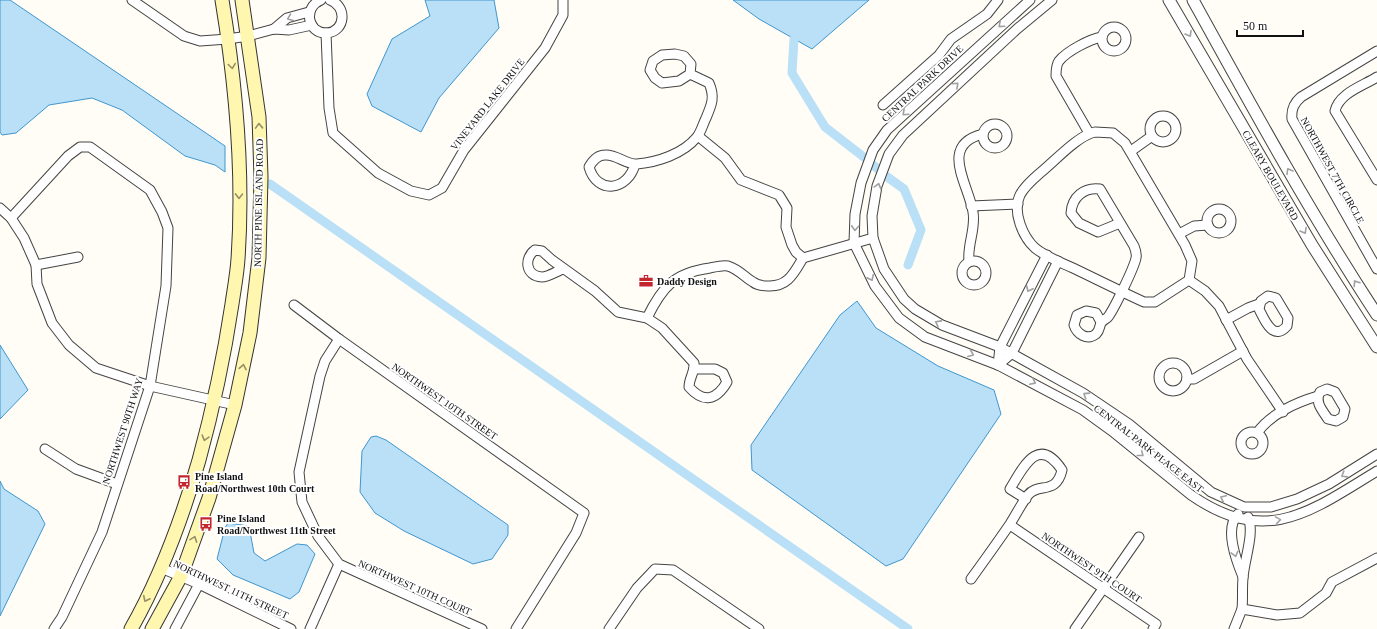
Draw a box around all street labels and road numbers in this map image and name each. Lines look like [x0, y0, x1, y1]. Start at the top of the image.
street label: CENTRAL PARK DRIVE [879, 43, 965, 124]
street label: VINEYARD LAKE DRIVE [448, 56, 527, 152]
street label: NORTHWEST 7TH CIRCLE [1299, 115, 1366, 225]
street label: CLEARY BOULEVARD [1240, 128, 1301, 222]
street label: NORTH PINE ISLAND ROAD [252, 139, 265, 267]
street label: NORTHWEST 10TH STREET [390, 361, 499, 442]
street label: NORTHWEST 90TH WAY [100, 377, 145, 486]
street label: CENTRAL PARK PLACE EAST [1092, 402, 1206, 494]
street label: NORTHWEST 9TH COURT [1040, 530, 1144, 605]
street label: NORTHWEST 11TH STREET [172, 558, 290, 621]
street label: NORTHWEST 10TH COURT [357, 558, 473, 617]

